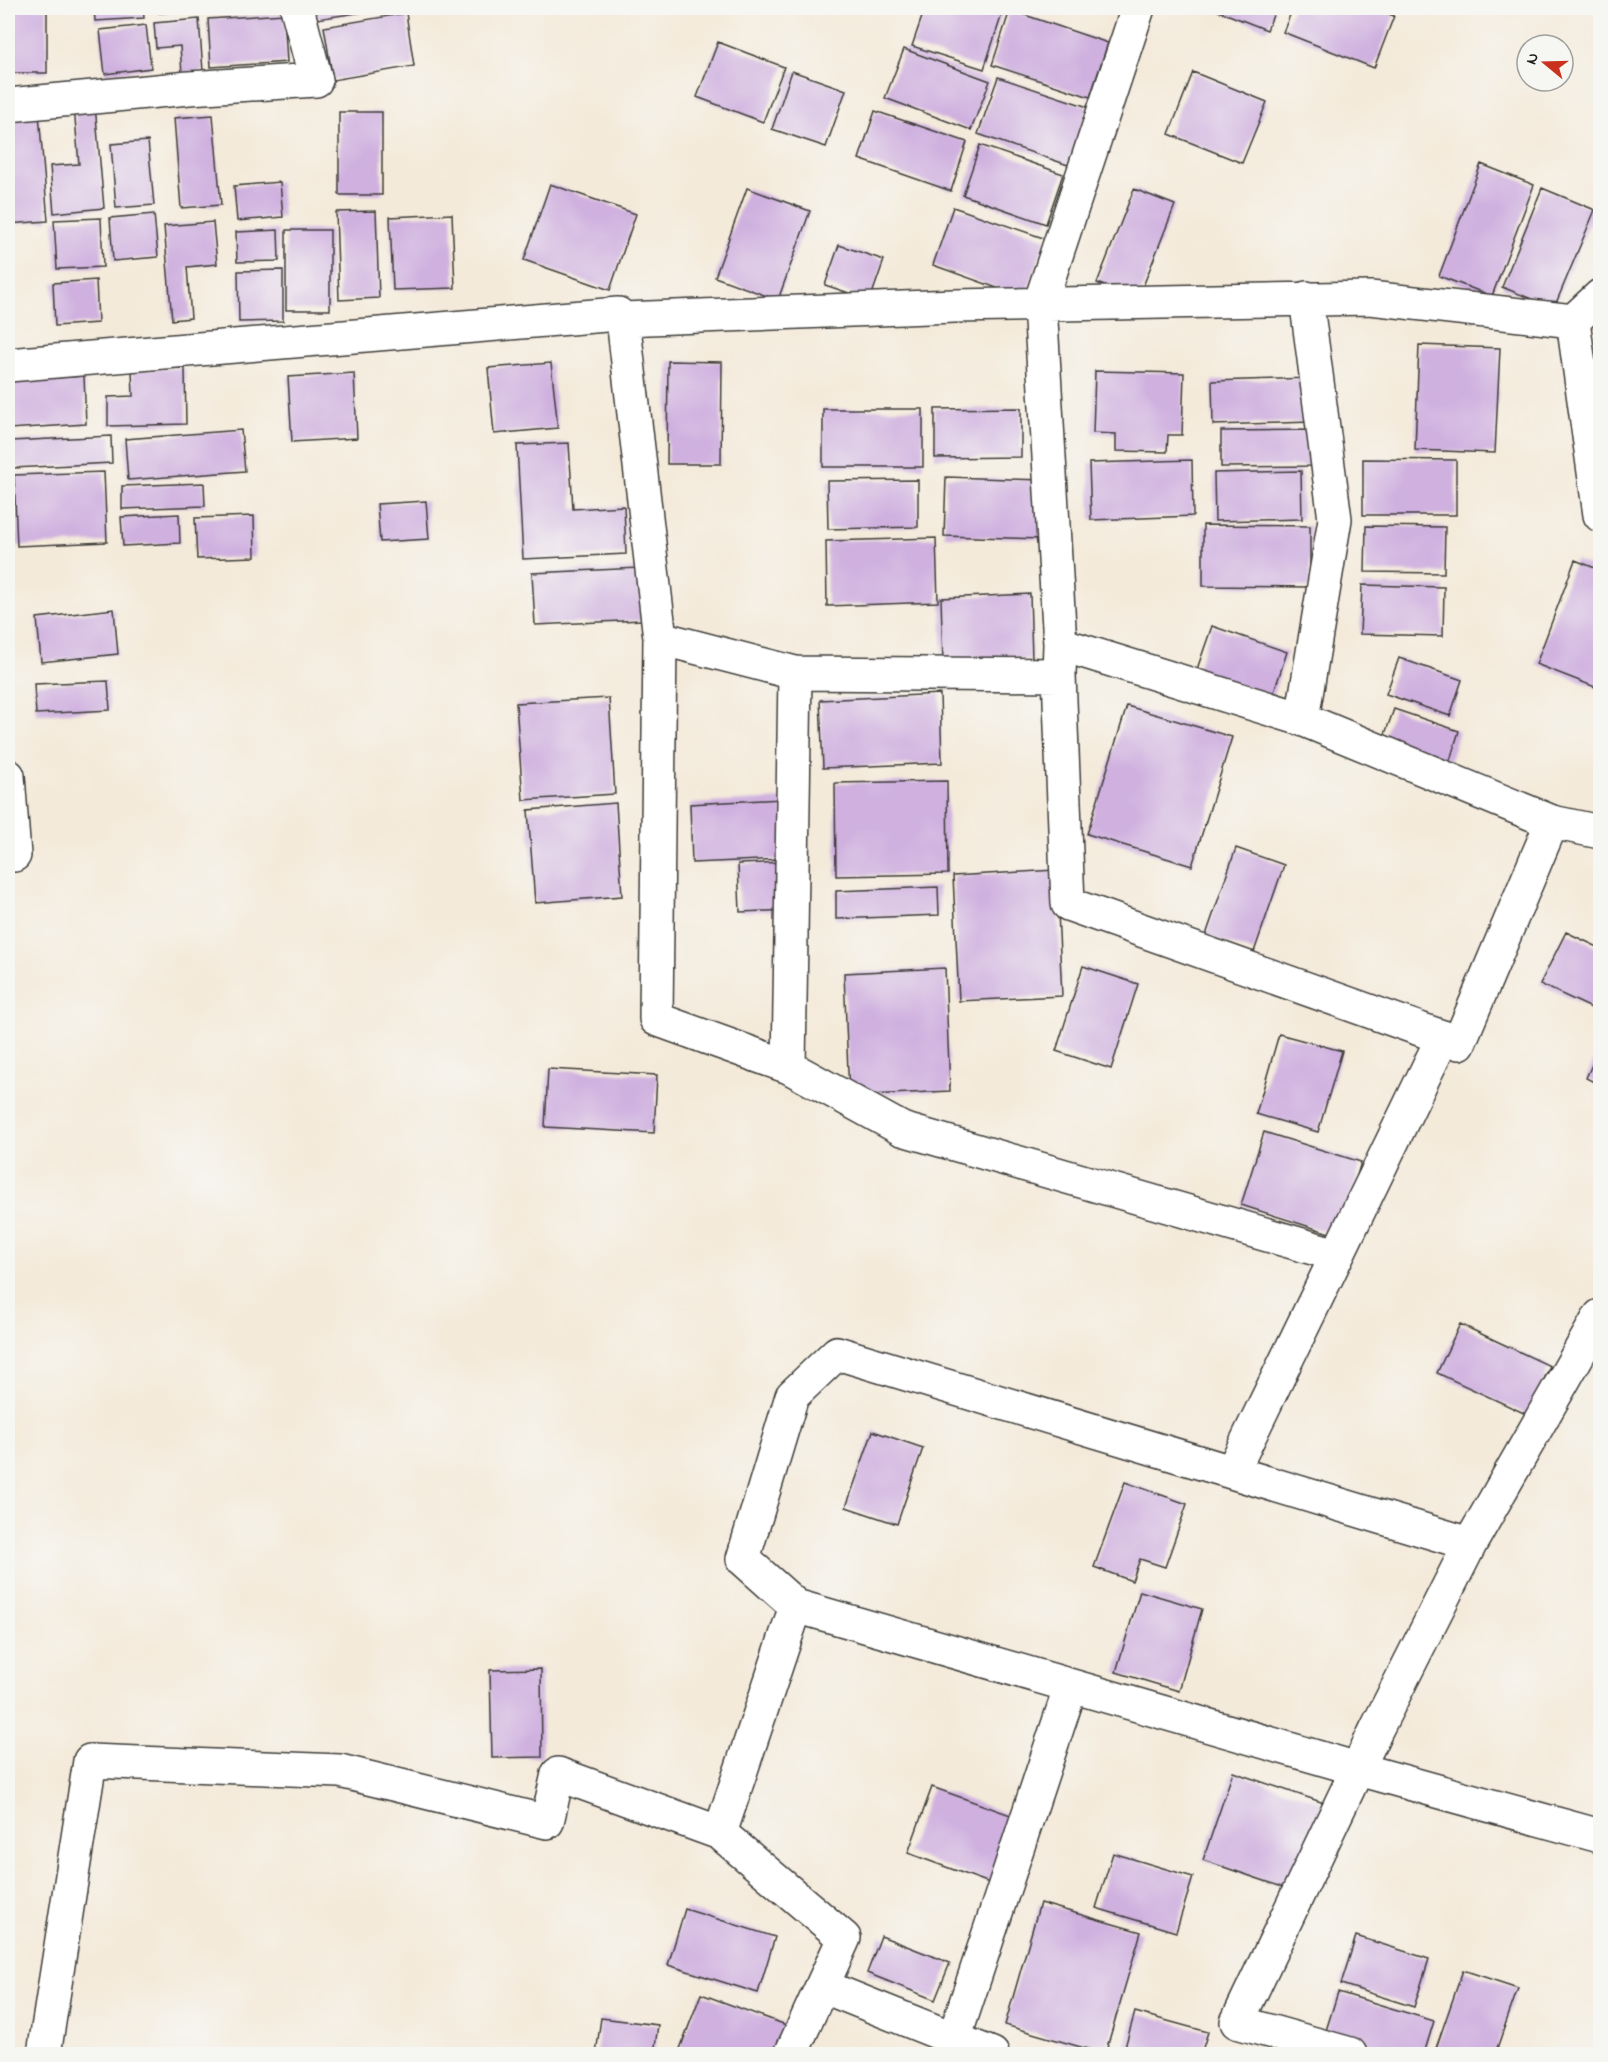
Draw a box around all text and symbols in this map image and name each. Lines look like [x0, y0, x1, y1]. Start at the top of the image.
north arrow [1515, 33, 1575, 93]
text: N [1520, 50, 1546, 68]

